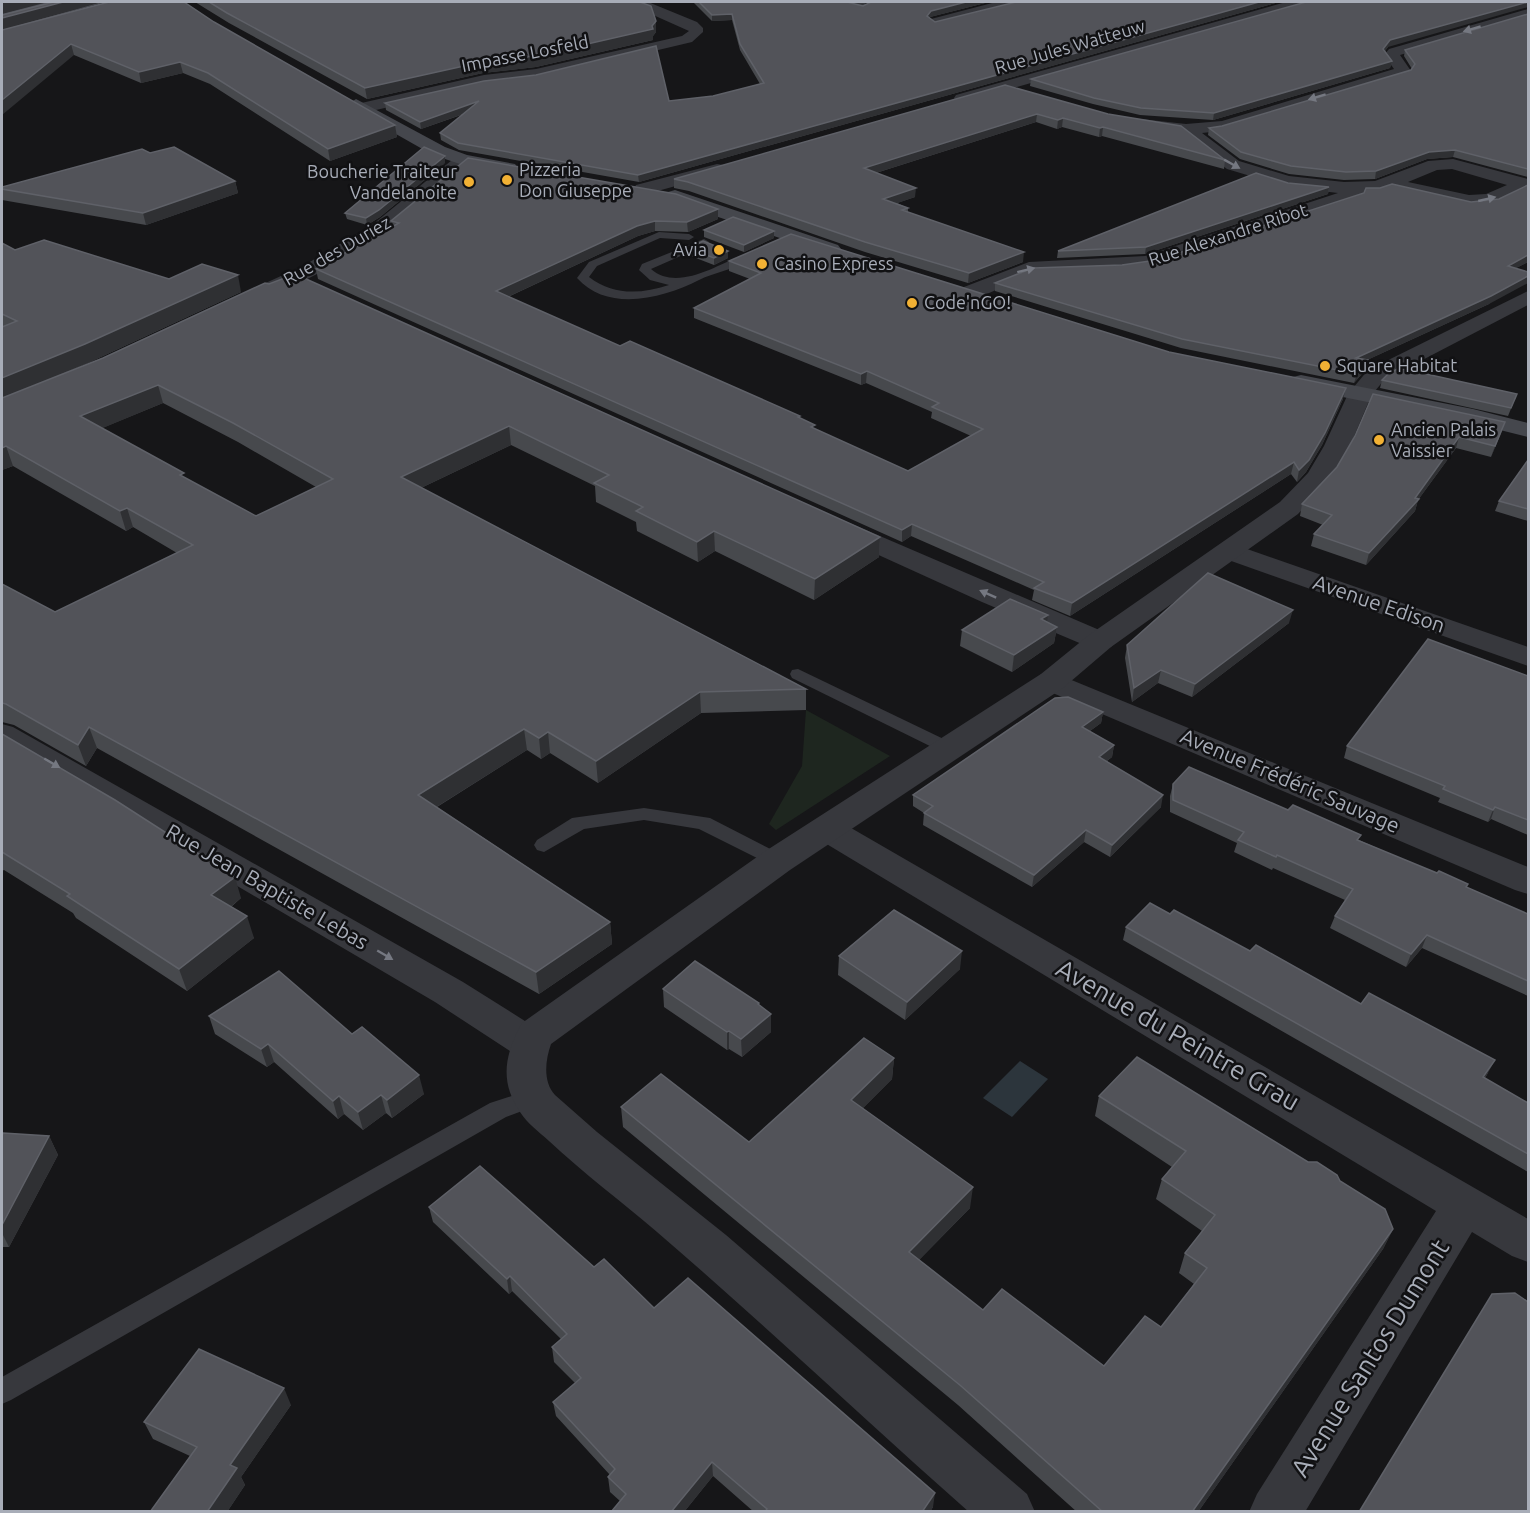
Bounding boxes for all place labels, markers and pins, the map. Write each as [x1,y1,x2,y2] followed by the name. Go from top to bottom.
[519,159,632,200] place label: Pizzeria Don Giuseppe
[307,161,457,202] place label: Boucherie Traiteur Vandelanoite
[500,173,514,187] marker: Pizzeria Don Giuseppe
[462,175,476,189] marker: Boucherie Traiteur Vandelanoite
[673,239,707,259] place label: Avia
[712,243,726,257] marker: Avia
[774,253,894,273] place label: Casino Express
[755,257,769,271] marker: Casino Express
[924,292,1011,312] place label: Code'nGO!
[905,296,919,310] marker: Code'nGO!
[1337,355,1457,375] place label: Square Habitat
[1318,359,1332,373] marker: Square Habitat
[1391,419,1496,460] place label: Ancien Palais Vaissier
[1372,433,1386,447] marker: Ancien Palais Vaissier

